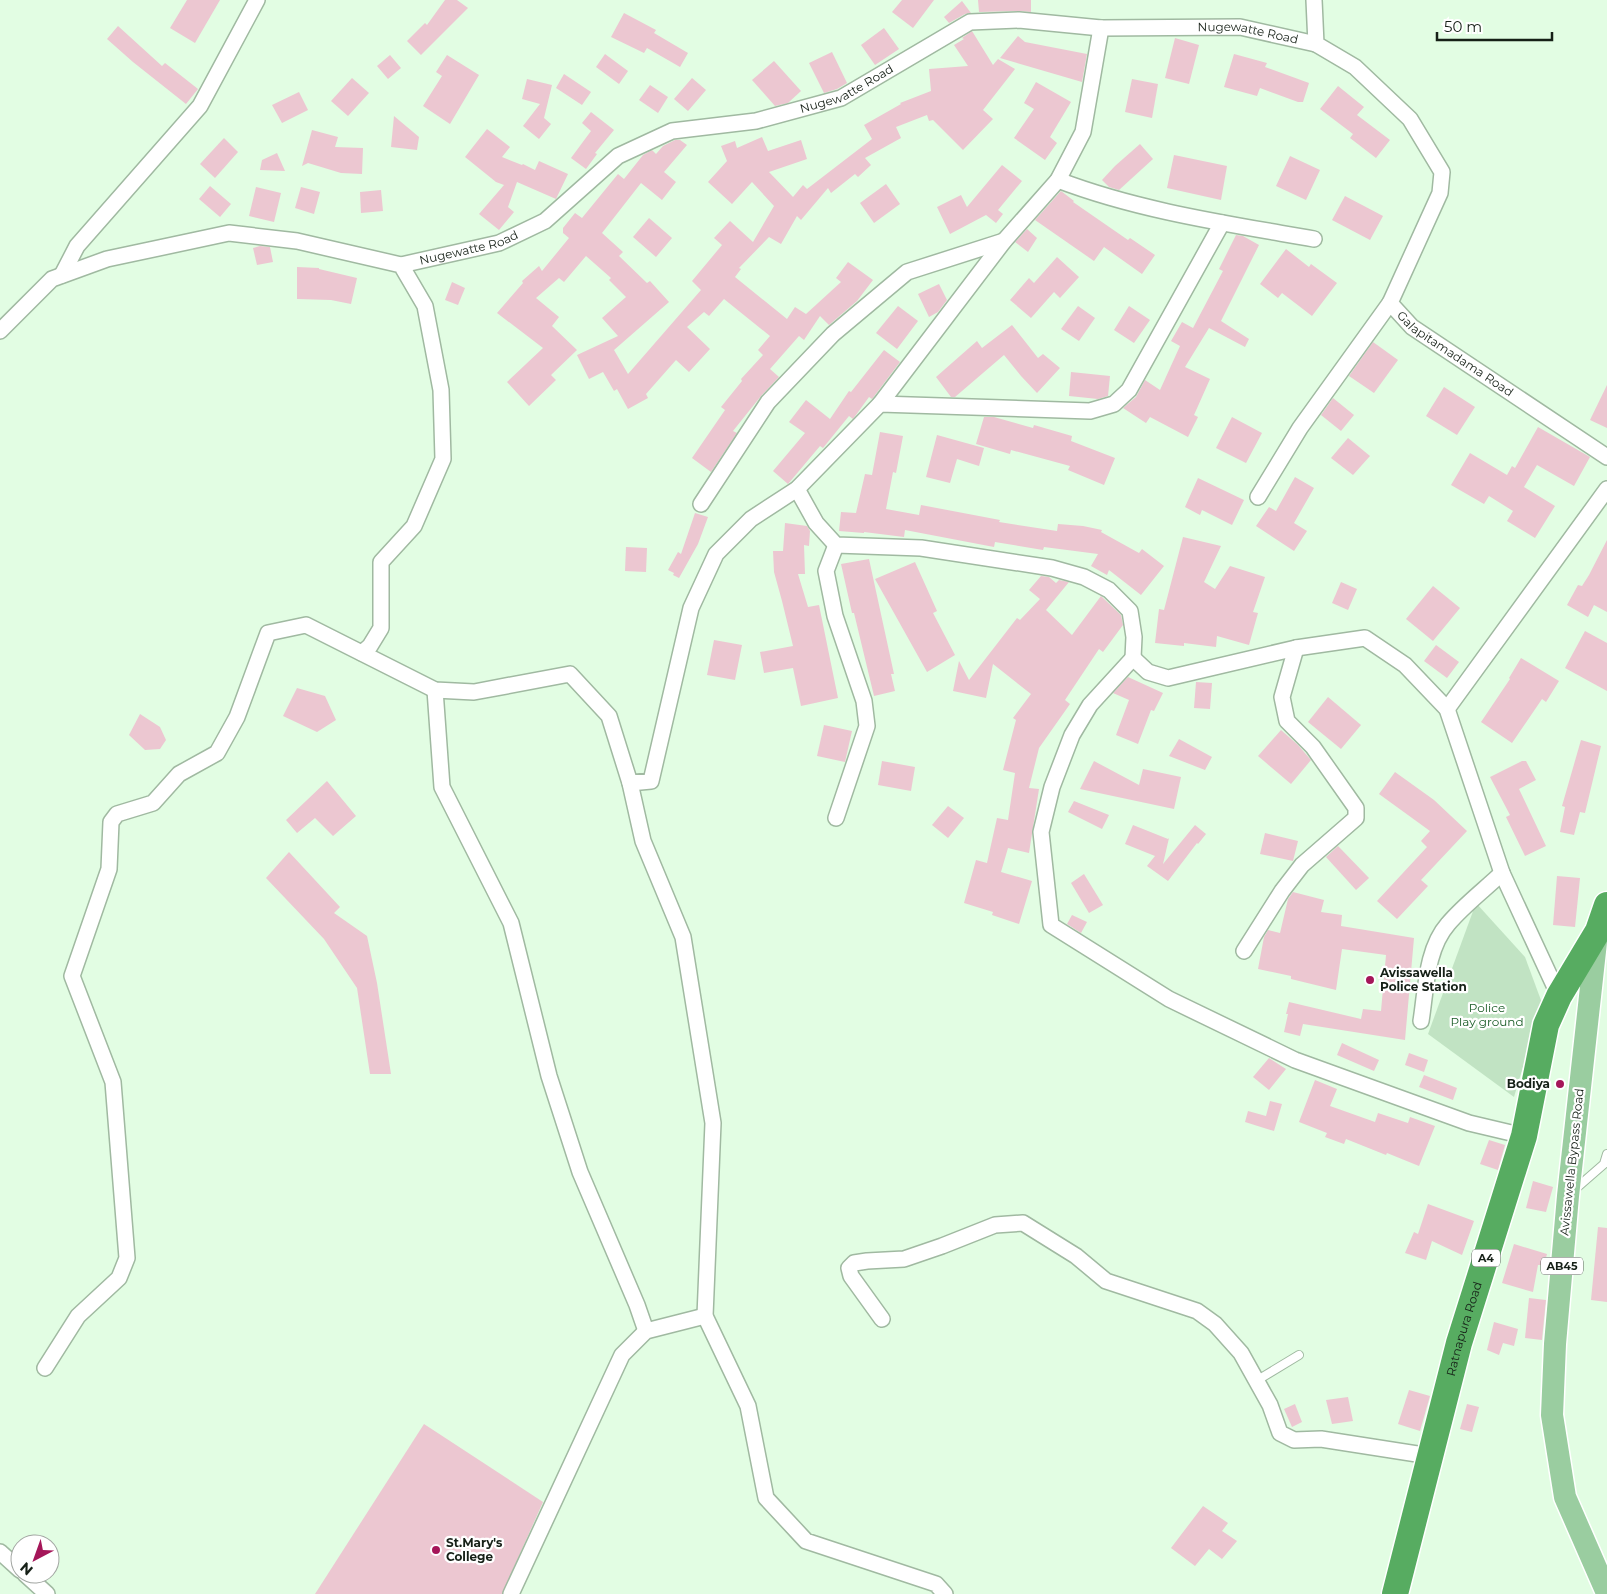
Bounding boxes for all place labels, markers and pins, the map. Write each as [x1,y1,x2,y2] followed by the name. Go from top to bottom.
[1379,965,1467,994] place label: Avissawella Police Station
[1364,974,1376,986] marker: Avissawella Police Station
[1507,1076,1550,1091] place label: Bodiya
[1554,1078,1566,1090] marker: Bodiya
[446,1535,503,1564] place label: St.Mary's College
[430,1544,442,1556] marker: St.Mary's College

